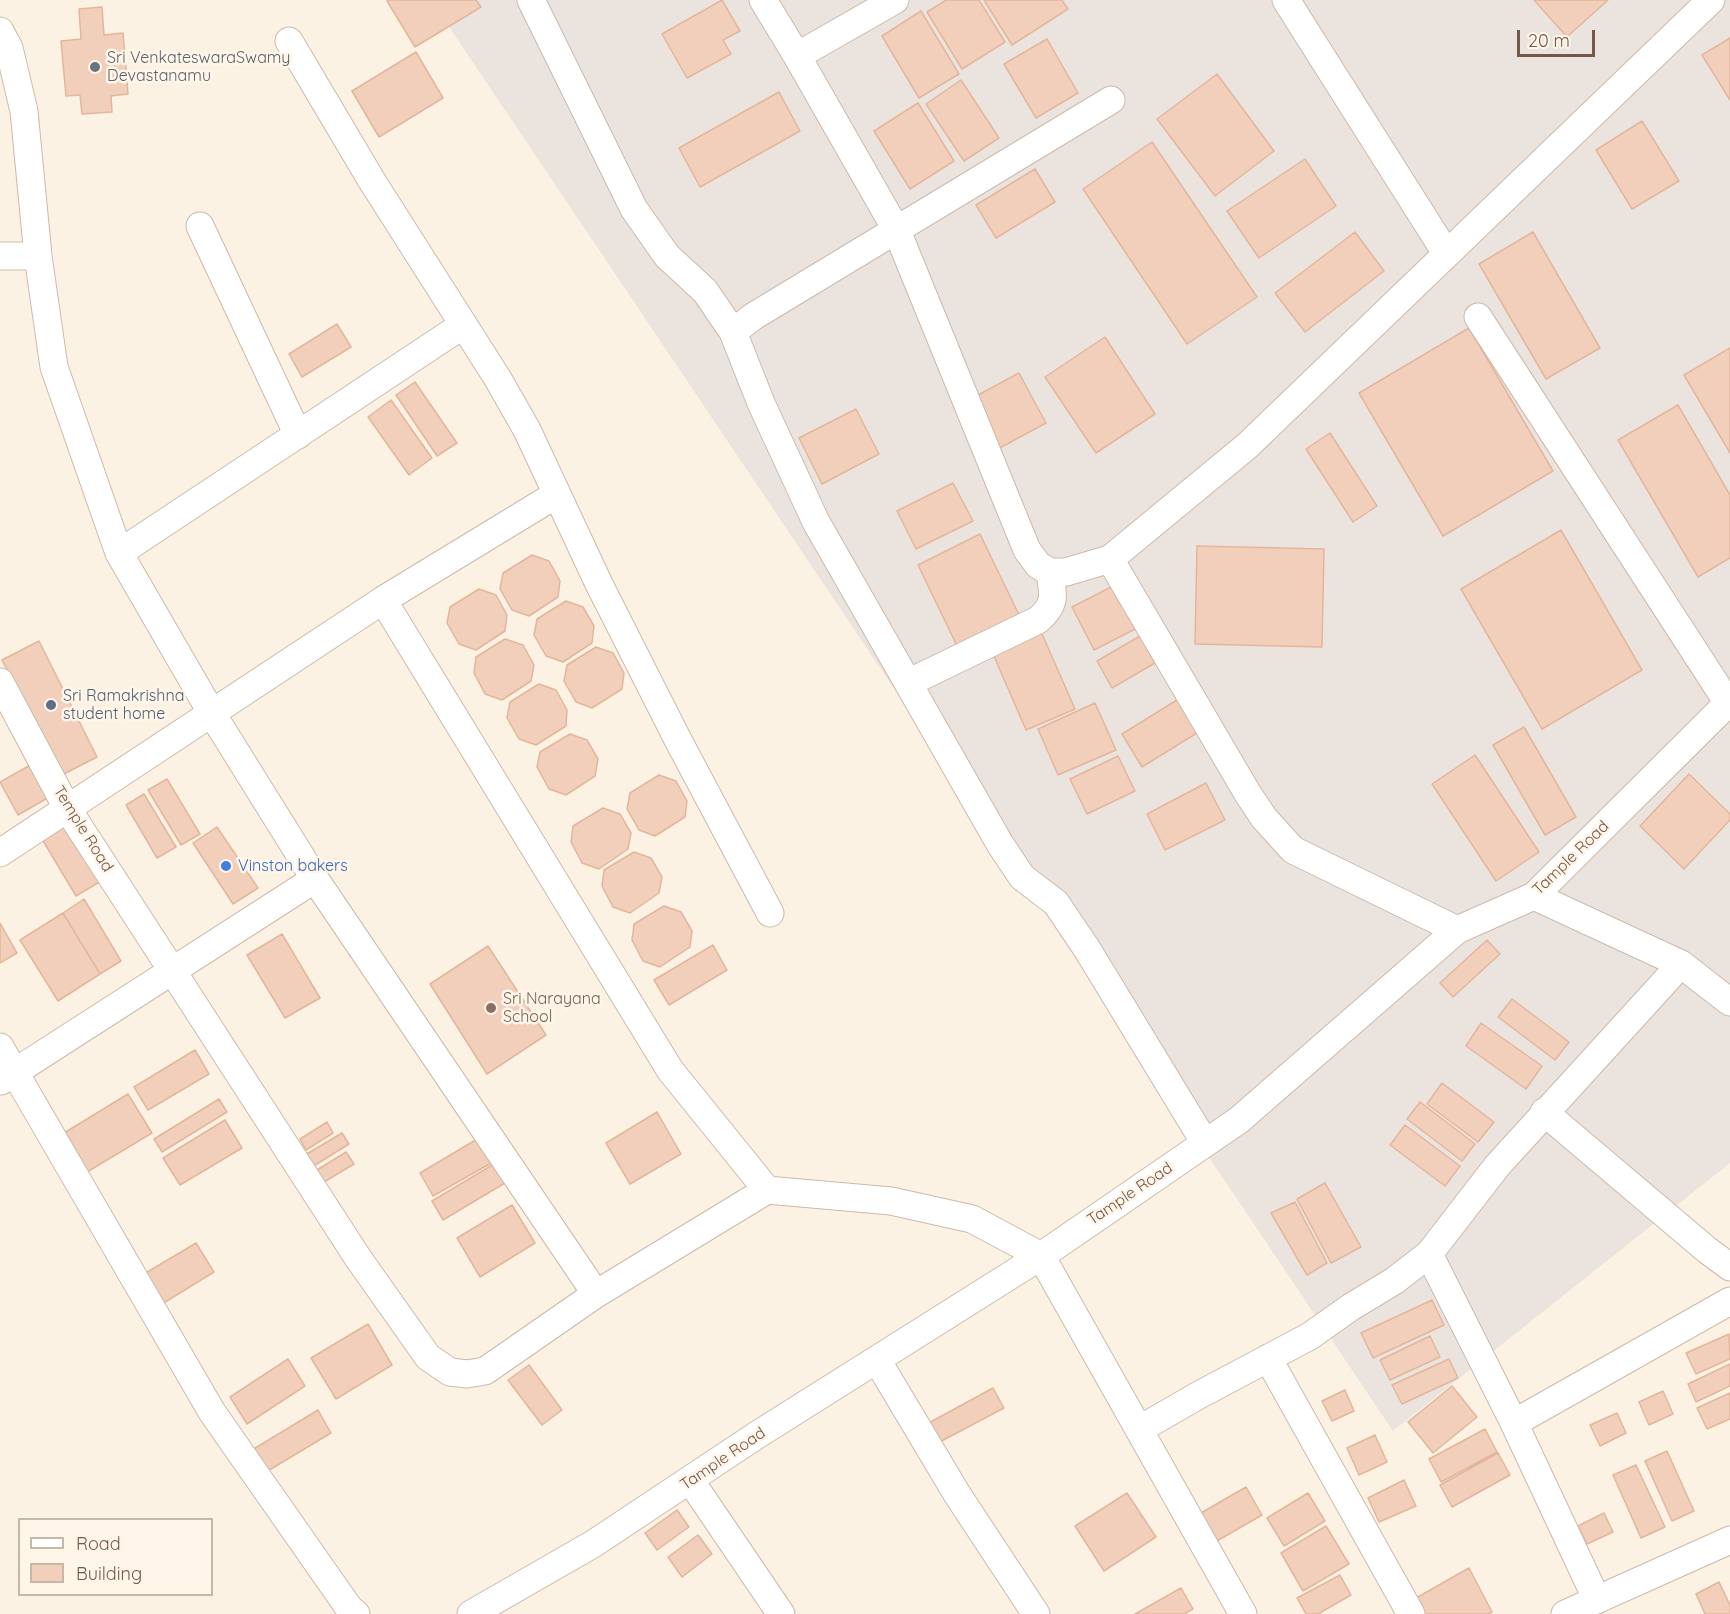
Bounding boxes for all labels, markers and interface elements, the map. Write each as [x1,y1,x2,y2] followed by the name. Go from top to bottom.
[1520,18,1598,56] scale bar
[1528,29,1570,52] text: 20 m
[107,48,290,86] place label: Sri VenkateswaraSwamy Devastanamu
[88,60,102,74] marker: Sri VenkateswaraSwamy Devastanamu
[63,686,184,724] place label: Sri Ramakrishna student home
[44,698,58,712] marker: Sri Ramakrishna student home
[49,782,117,876] street label: Temple Road
[1529,817,1613,899] street label: Tample Road
[238,856,348,876] place label: Vinston bakers
[219,859,233,873] marker: Vinston bakers
[503,989,601,1027] place label: Sri Narayana School
[484,1001,498,1015] marker: Sri Narayana School
[1084,1158,1176,1230] street label: Tample Road
[677,1423,769,1495] street label: Tample Road
[18,1518,213,1596] legend
[76,1532,121,1555] text: Road
[76,1562,142,1585] text: Building

